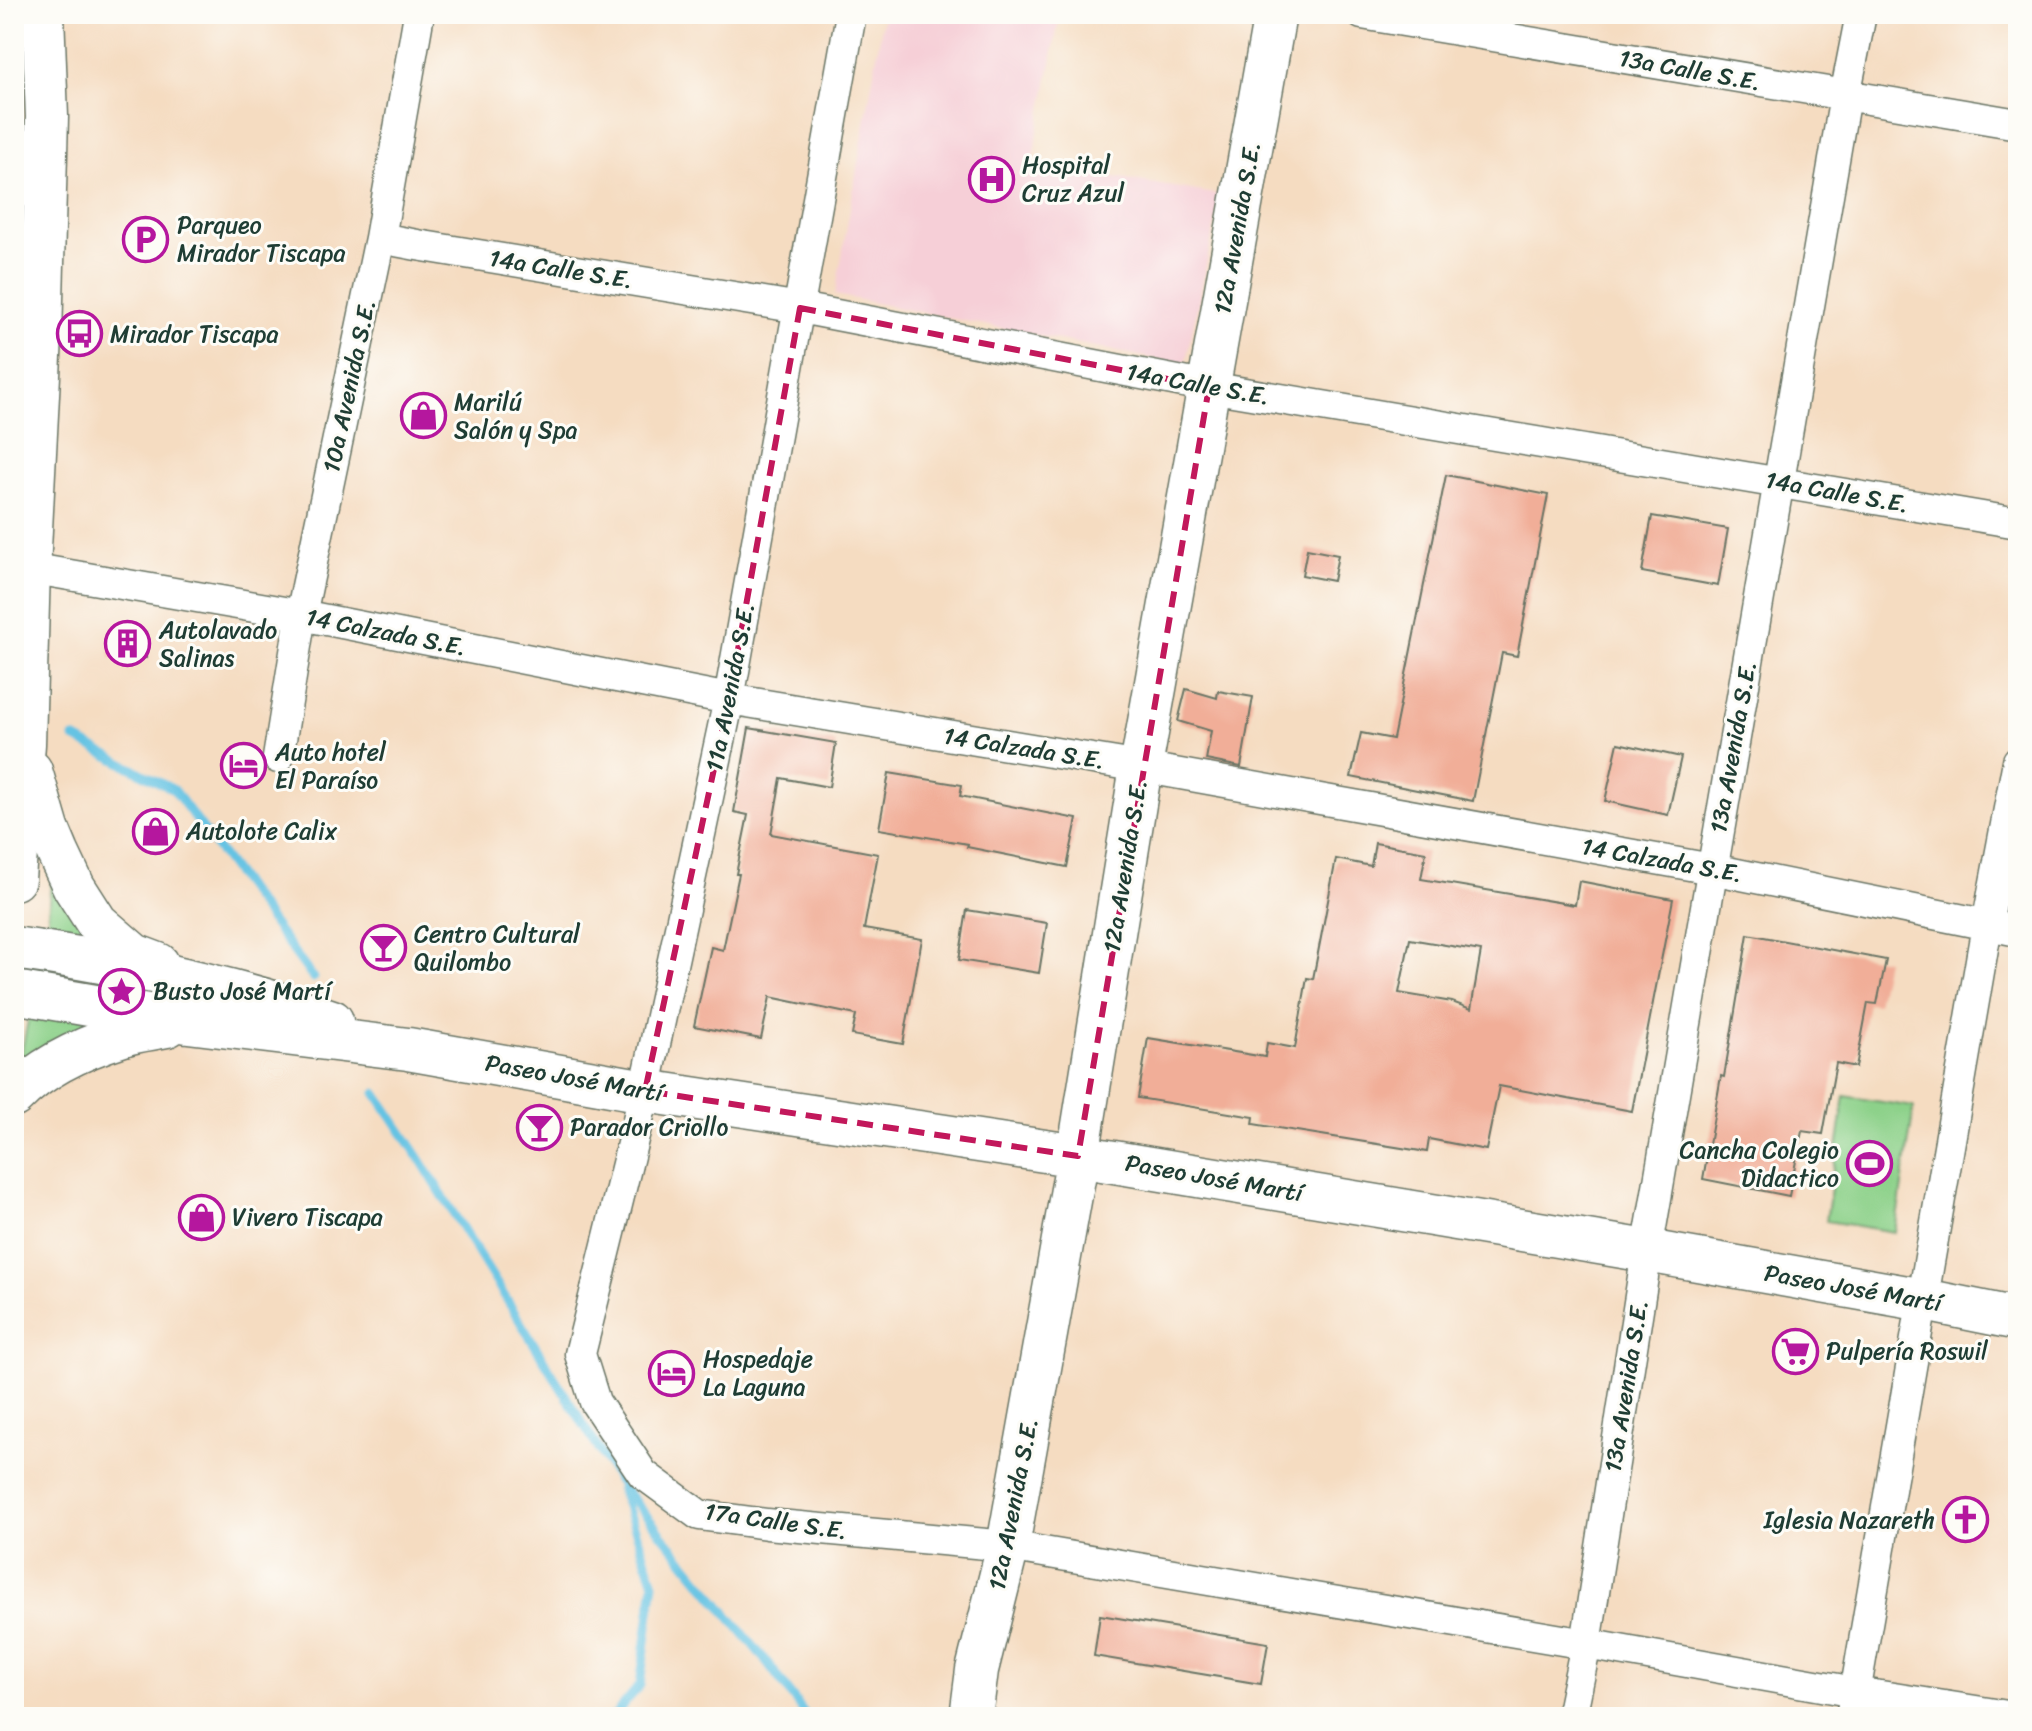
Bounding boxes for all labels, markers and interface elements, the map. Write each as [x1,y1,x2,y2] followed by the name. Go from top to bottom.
[1616,37,1764,103] street label: 13a Calle S.E.
[1201,138,1273,318] street label: 12a Avenida S.E.
[1022,144,1125,214] place label: Hospital Cruz Azul
[967,155,1015,203] hospital icon: Hospital Cruz Azul
[177,204,345,274] place label: Parqueo Mirador Tiscapa
[122,215,170,263] parking icon: Parqueo Mirador Tiscapa
[486,237,636,301] street label: 14a Calle S.E.
[310,295,388,477] street label: 10a Avenida S.E.
[55,310,103,358] bus stop icon: Mirador Tiscapa
[110,313,278,355] place label: Mirador Tiscapa
[1123,351,1273,417] street label: 14a Calle S.E.
[454,381,578,451] place label: Marilú Salón y Spa
[399,392,447,440] shop icon: Marilú Salón y Spa
[1762,459,1912,525] street label: 14a Calle S.E.
[302,596,470,668] street label: 14 Calzada S.E.
[693,599,767,775] street label: 11a Avenida S.E.
[158,609,277,679] place label: Autolavado Salinas
[104,620,152,668] building icon: Autolavado Salinas
[1697,657,1769,837] street label: 13a Avenida S.E.
[940,715,1108,781] street label: 14 Calzada S.E.
[274,731,387,801] place label: Auto hotel El Paraíso
[220,742,268,790] hotel icon: Auto hotel El Paraíso
[1091,776,1159,956] street label: 12a Avenida S.E.
[131,807,179,855] shop icon: Autolote Calix
[185,810,338,852] place label: Autolote Calix
[1578,825,1746,895] street label: 14 Calzada S.E.
[414,913,581,983] place label: Centro Cultural Quilombo
[359,924,407,972] bar icon: Centro Cultural Quilombo
[98,967,146,1015] place icon: Busto José Martí
[153,970,334,1012] place label: Busto José Martí
[482,1042,669,1115] street label: Paseo José Martí
[515,1103,563,1151] bar icon: Parador Criollo
[570,1106,728,1148] place label: Parador Criollo
[1680,1129,1839,1199] place label: Cancha Colegio Didactico
[1846,1140,1894,1188] sports icon: Cancha Colegio Didactico
[1122,1142,1309,1215] street label: Paseo José Martí
[177,1193,225,1241] shop icon: Vivero Tiscapa
[232,1196,383,1238] place label: Vivero Tiscapa
[1761,1252,1948,1325] street label: Paseo José Martí
[1592,1297,1660,1475] street label: 13a Avenida S.E.
[1771,1327,1819,1375] supermarket icon: Pulpería Roswil
[1826,1330,1989,1372] place label: Pulpería Roswil
[703,1338,813,1408] place label: Hospedaje La Laguna
[648,1349,696,1397] hotel icon: Hospedaje La Laguna
[976,1414,1050,1594] street label: 12a Avenida S.E.
[702,1490,850,1552] street label: 17a Calle S.E.
[1942,1496,1990,1544] church icon: Iglesia Nazareth
[1763,1499,1935,1541] place label: Iglesia Nazareth

